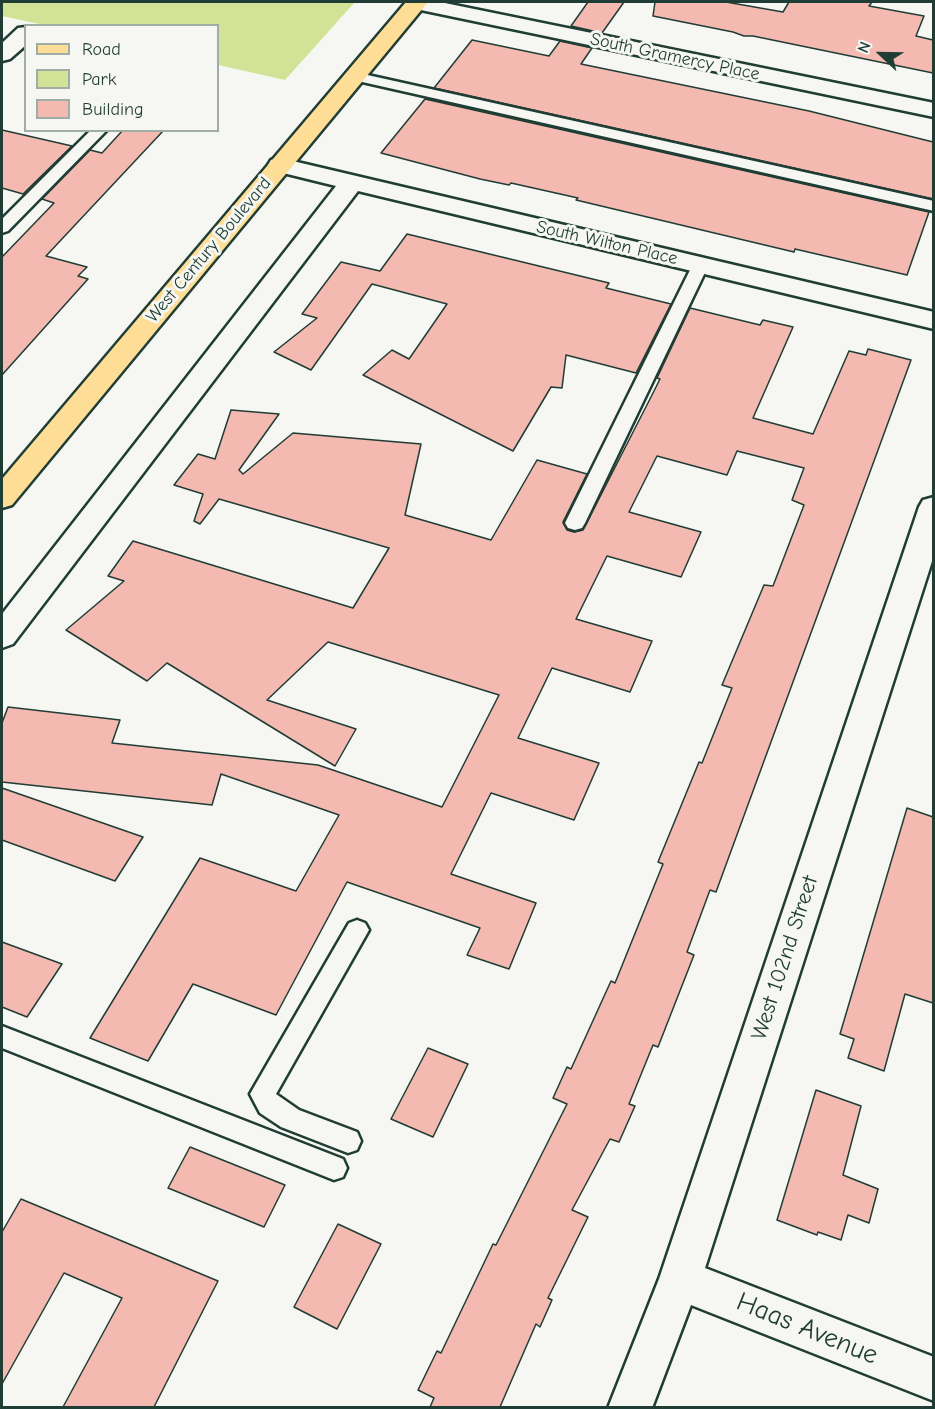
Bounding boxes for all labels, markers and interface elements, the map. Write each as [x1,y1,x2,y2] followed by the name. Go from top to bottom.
[24,24,219,132] legend
[851,24,911,84] north arrow
[588,28,762,86] street label: South Gramercy Place
[82,39,121,60] text: Road
[854,39,875,55] text: N
[82,69,116,90] text: Park
[82,99,144,120] text: Building
[142,173,276,327] street label: West Century Boulevard
[534,216,680,270] street label: South Wilton Place
[746,872,824,1044] street label: West 102nd Street
[731,1286,883,1372] street label: Haas Avenue

